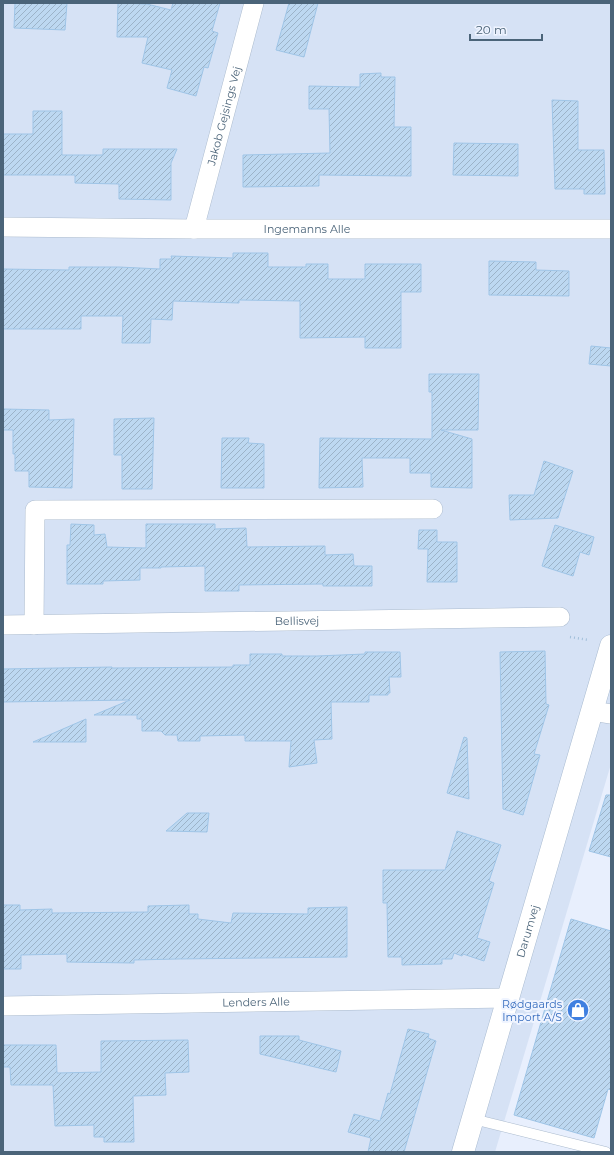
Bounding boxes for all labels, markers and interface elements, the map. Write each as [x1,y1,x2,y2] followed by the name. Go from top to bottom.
[470,16,542,42] scale bar
[476,22,507,37] text: 20 m
[204,65,244,168] street label: Jakob Gejsings Vej
[264,222,351,236] street label: Ingemanns Alle
[275,613,319,628] street label: Bellisvej
[513,903,542,959] street label: Darumvej
[222,994,290,1010] street label: Lenders Alle
[502,997,563,1024] place label: Rødgaards Import A/S
[565,997,591,1023] shop icon: Rødgaards Import A/S

